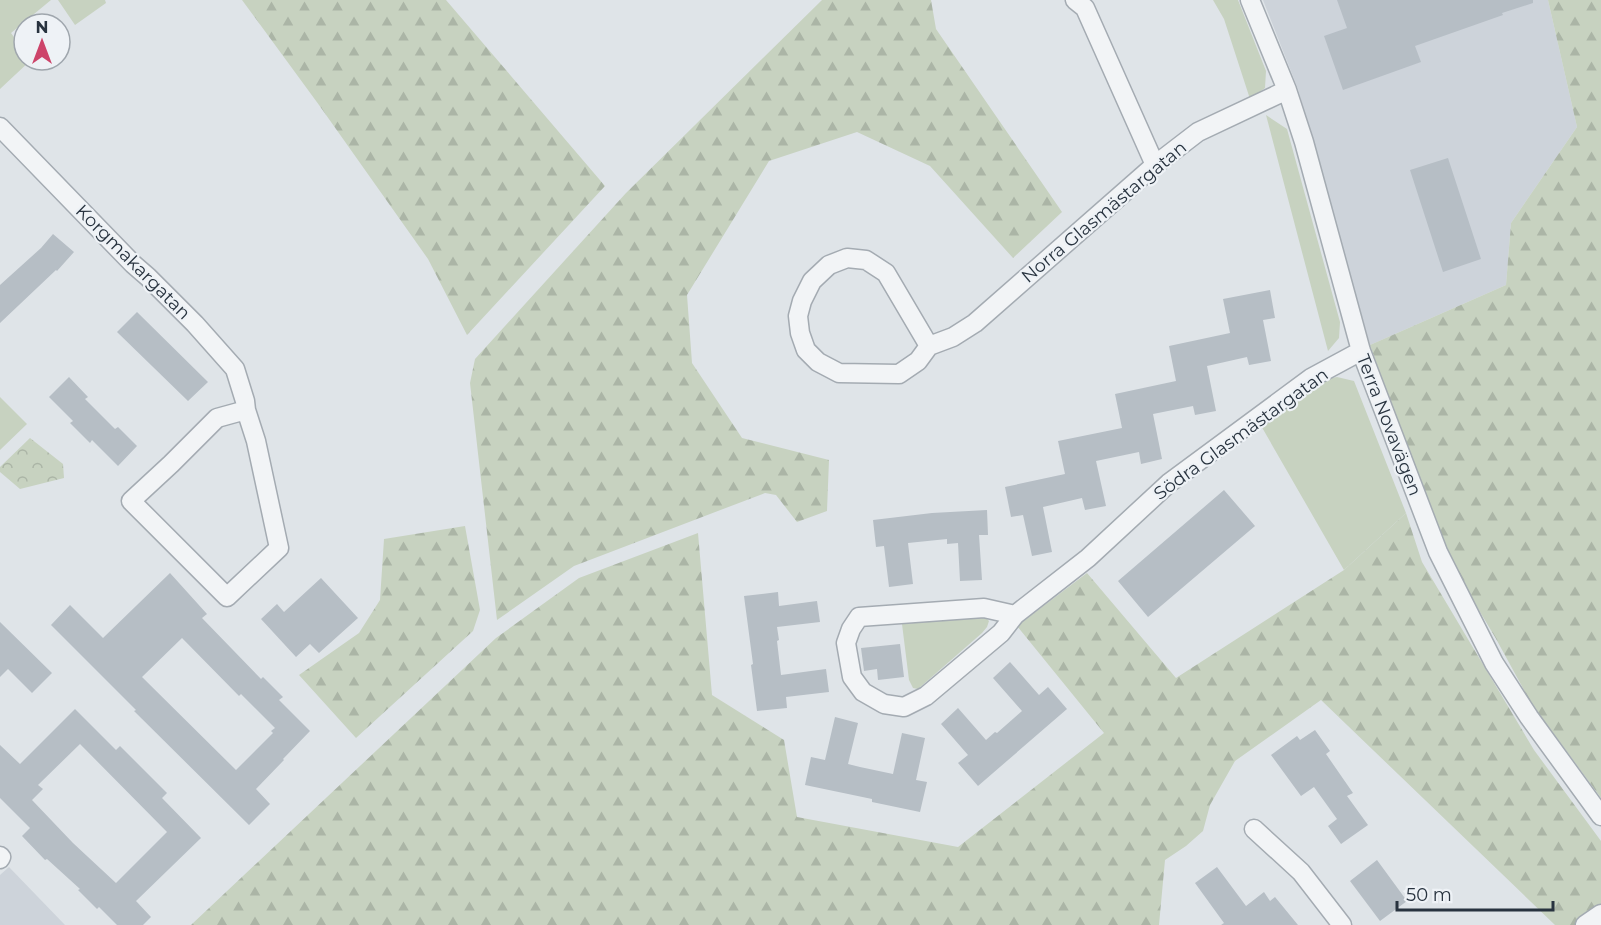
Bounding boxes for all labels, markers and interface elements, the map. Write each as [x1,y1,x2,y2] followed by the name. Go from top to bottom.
[12,12,72,72] north arrow
[36,18,48,37] text: N
[1017,136,1191,288] street label: Norra Glasmästargatan
[71,200,195,324] street label: Korgmakargatan
[1352,351,1426,499] street label: Terra Novavägen
[1149,363,1333,505] street label: Södra Glasmästargatan
[1397,874,1553,912] scale bar
[1406,884,1452,906] text: 50 m

